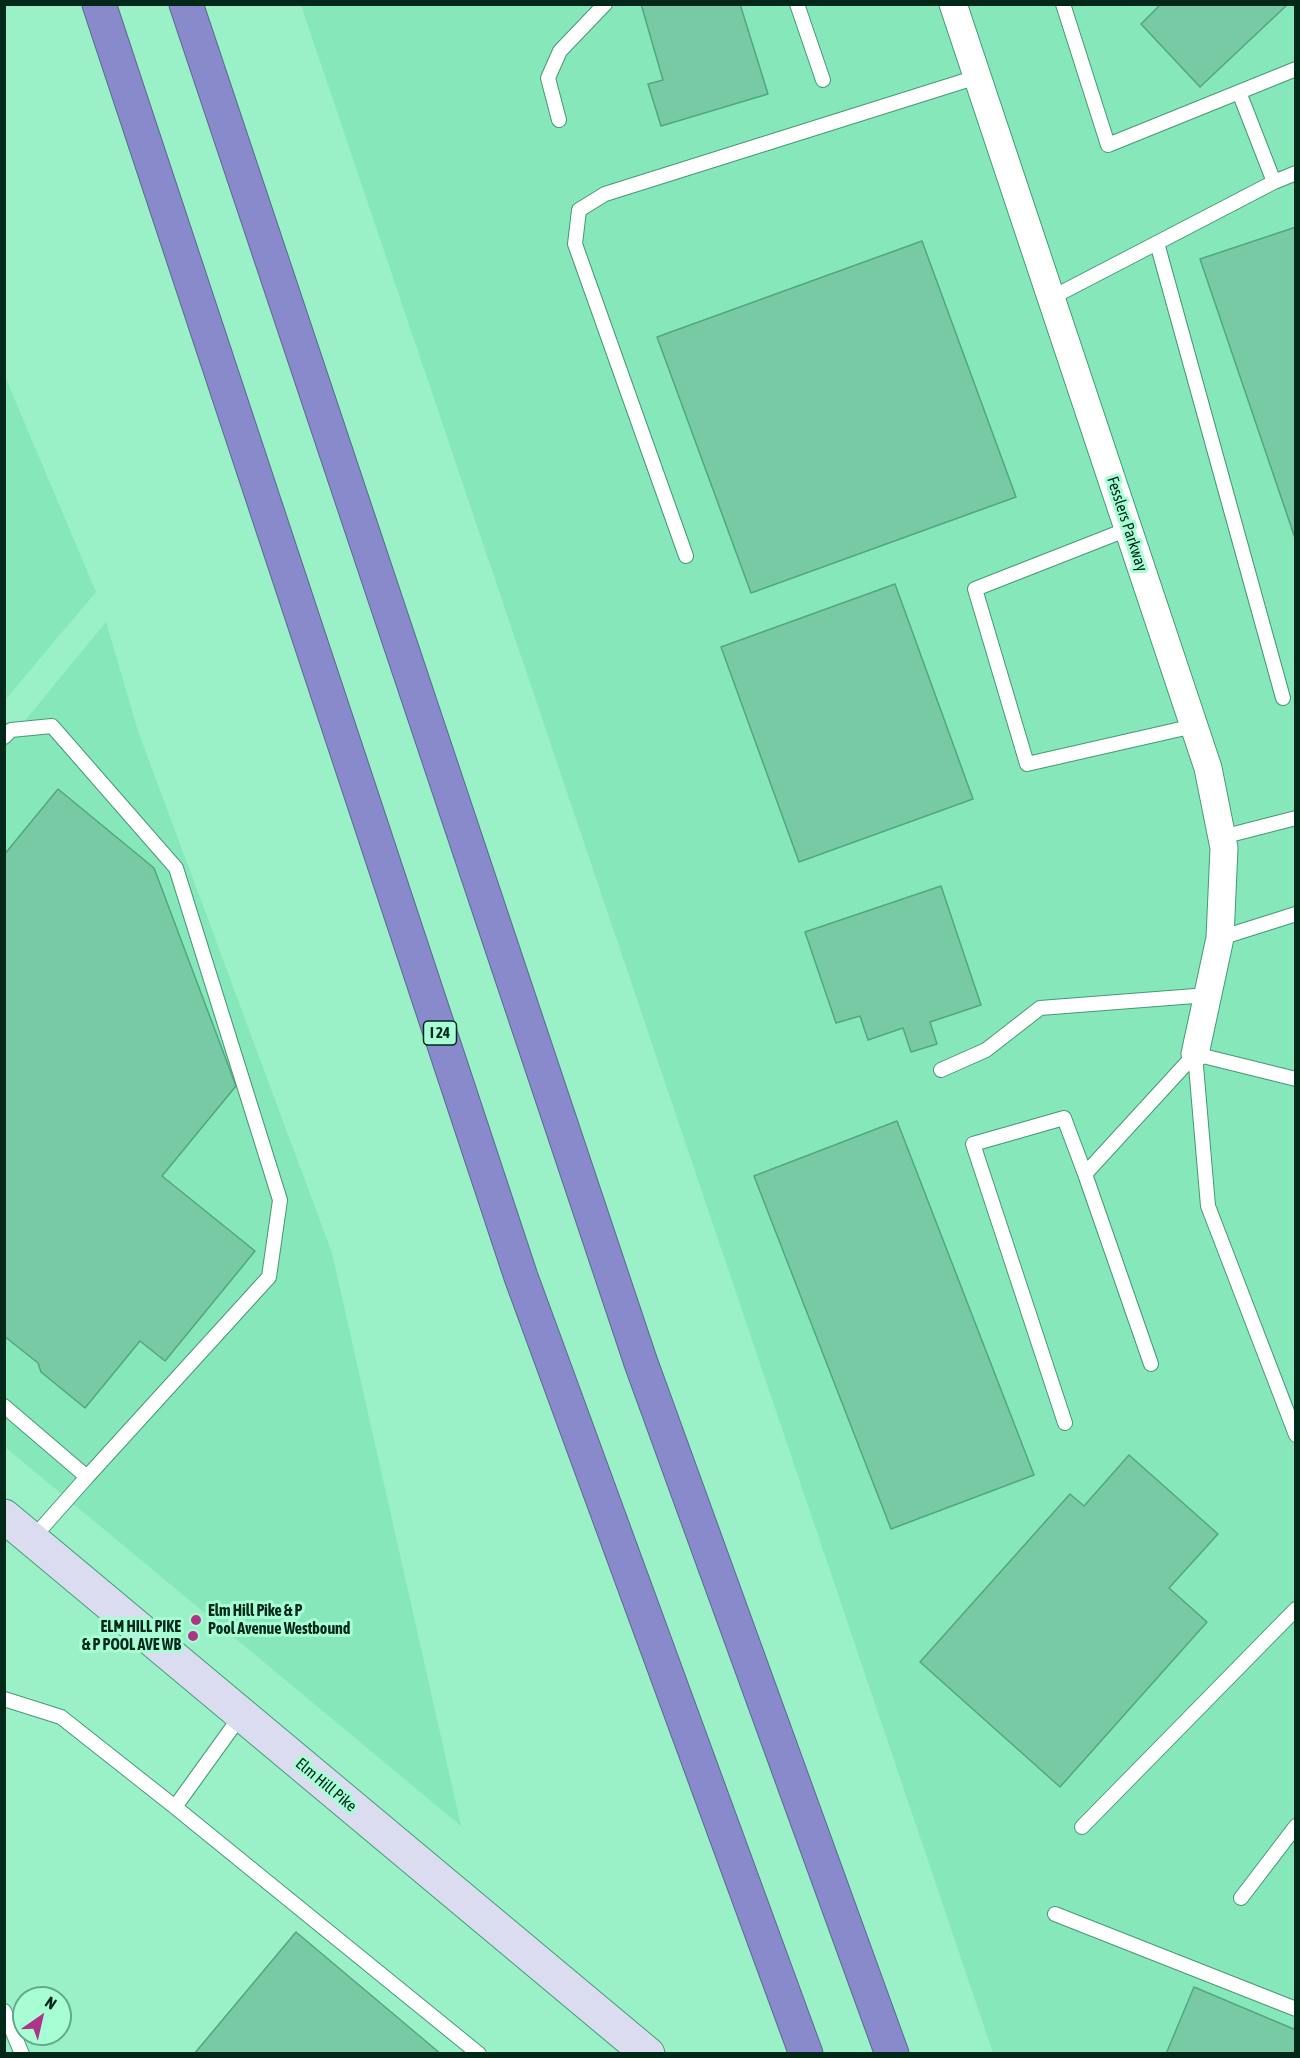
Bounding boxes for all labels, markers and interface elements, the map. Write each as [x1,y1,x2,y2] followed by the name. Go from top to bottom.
[1103,474,1151,574] street label: Fesslers Parkway
[424,1021,456,1045] road number: I 24
[208,1601,350,1639] place label: Elm Hill Pike & P Pool Avenue Westbound
[189,1613,203,1627] marker: Elm Hill Pike & P Pool Avenue Westbound
[82,1617,181,1655] place label: ELM HILL PIKE & P POOL AVE WB
[186,1629,200,1643] marker: ELM HILL PIKE & P POOL AVE WB
[292,1754,360,1816] street label: Elm Hill Pike
[12,1986,72,2046] north arrow
[42,1993,60,2013] text: N

